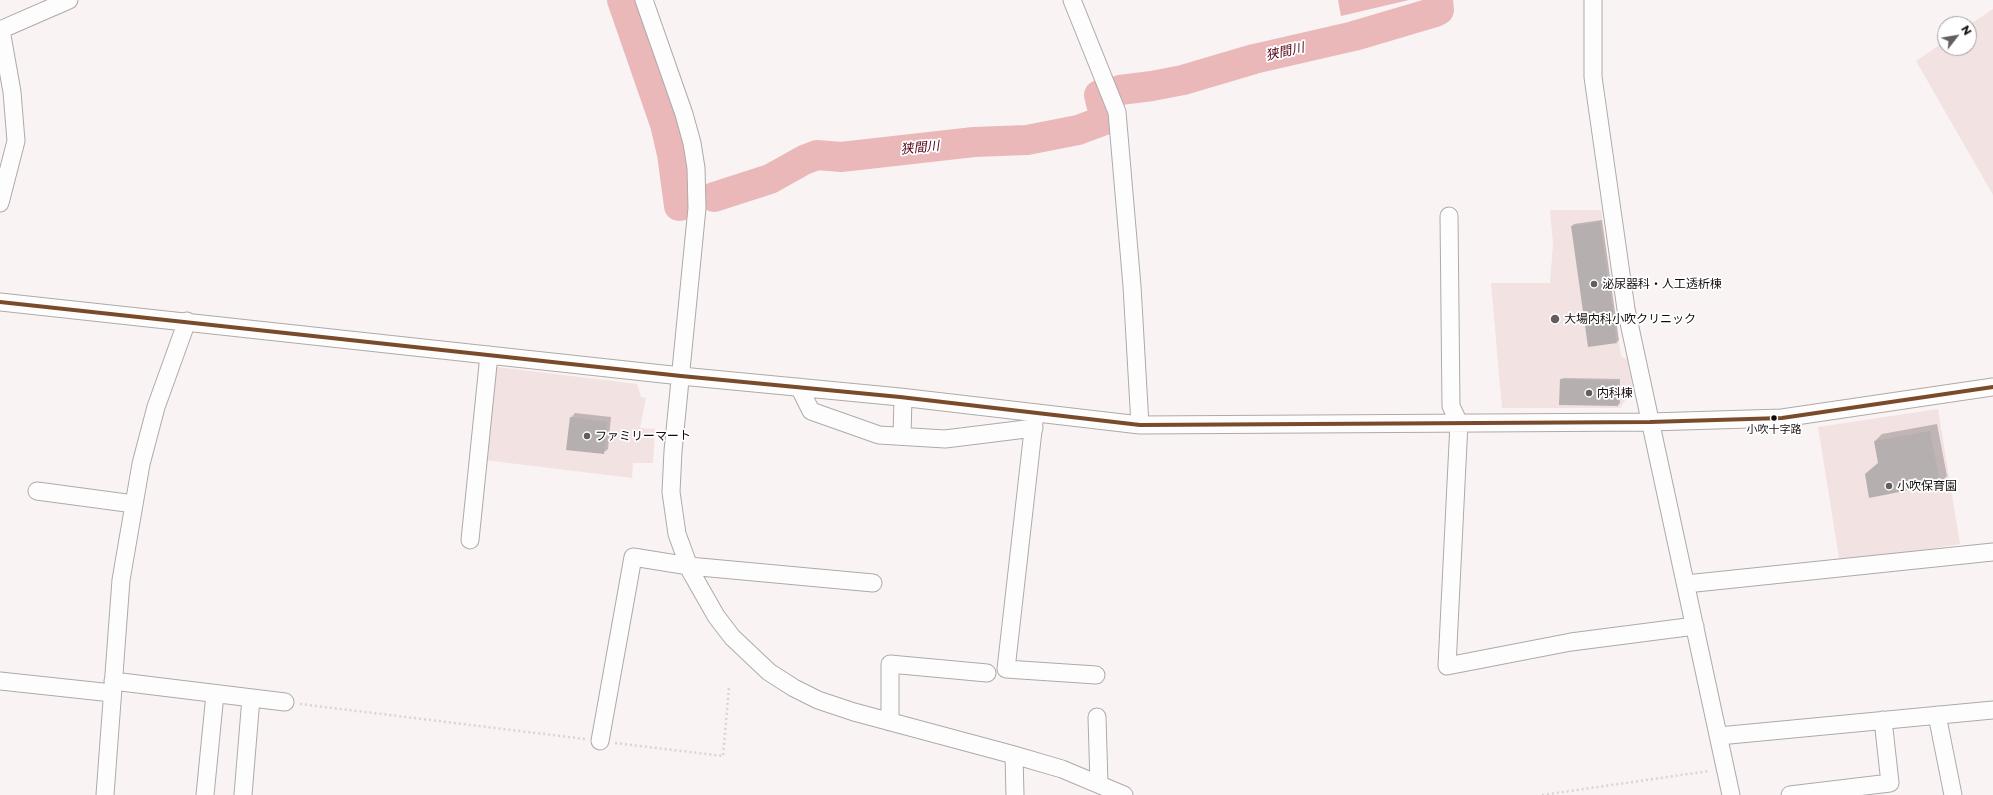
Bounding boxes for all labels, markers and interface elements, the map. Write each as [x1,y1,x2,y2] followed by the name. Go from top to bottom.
[1937,16,1977,56] north arrow
[1958,23,1975,38] text: N
[1264,40,1306,64] water label: 狭間川
[900,138,940,158] water label: 狭間川
[1602,277,1722,291] place label: 泌尿器科・人工透析棟
[1589,279,1599,289] marker: 泌尿器科・人工透析棟
[1564,312,1696,326] place label: 大場内科小吹クリニック
[1549,313,1561,325] marker: 大場内科小吹クリニック
[1597,386,1633,400] place label: 内科棟
[1584,388,1594,398] marker: 内科棟
[1769,413,1779,423] marker: 小吹十字路
[1747,423,1801,437] place label: 小吹十字路
[595,429,691,443] place label: ファミリーマート
[582,431,592,441] marker: ファミリーマート
[1897,479,1957,493] place label: 小吹保育園
[1884,481,1894,491] marker: 小吹保育園

